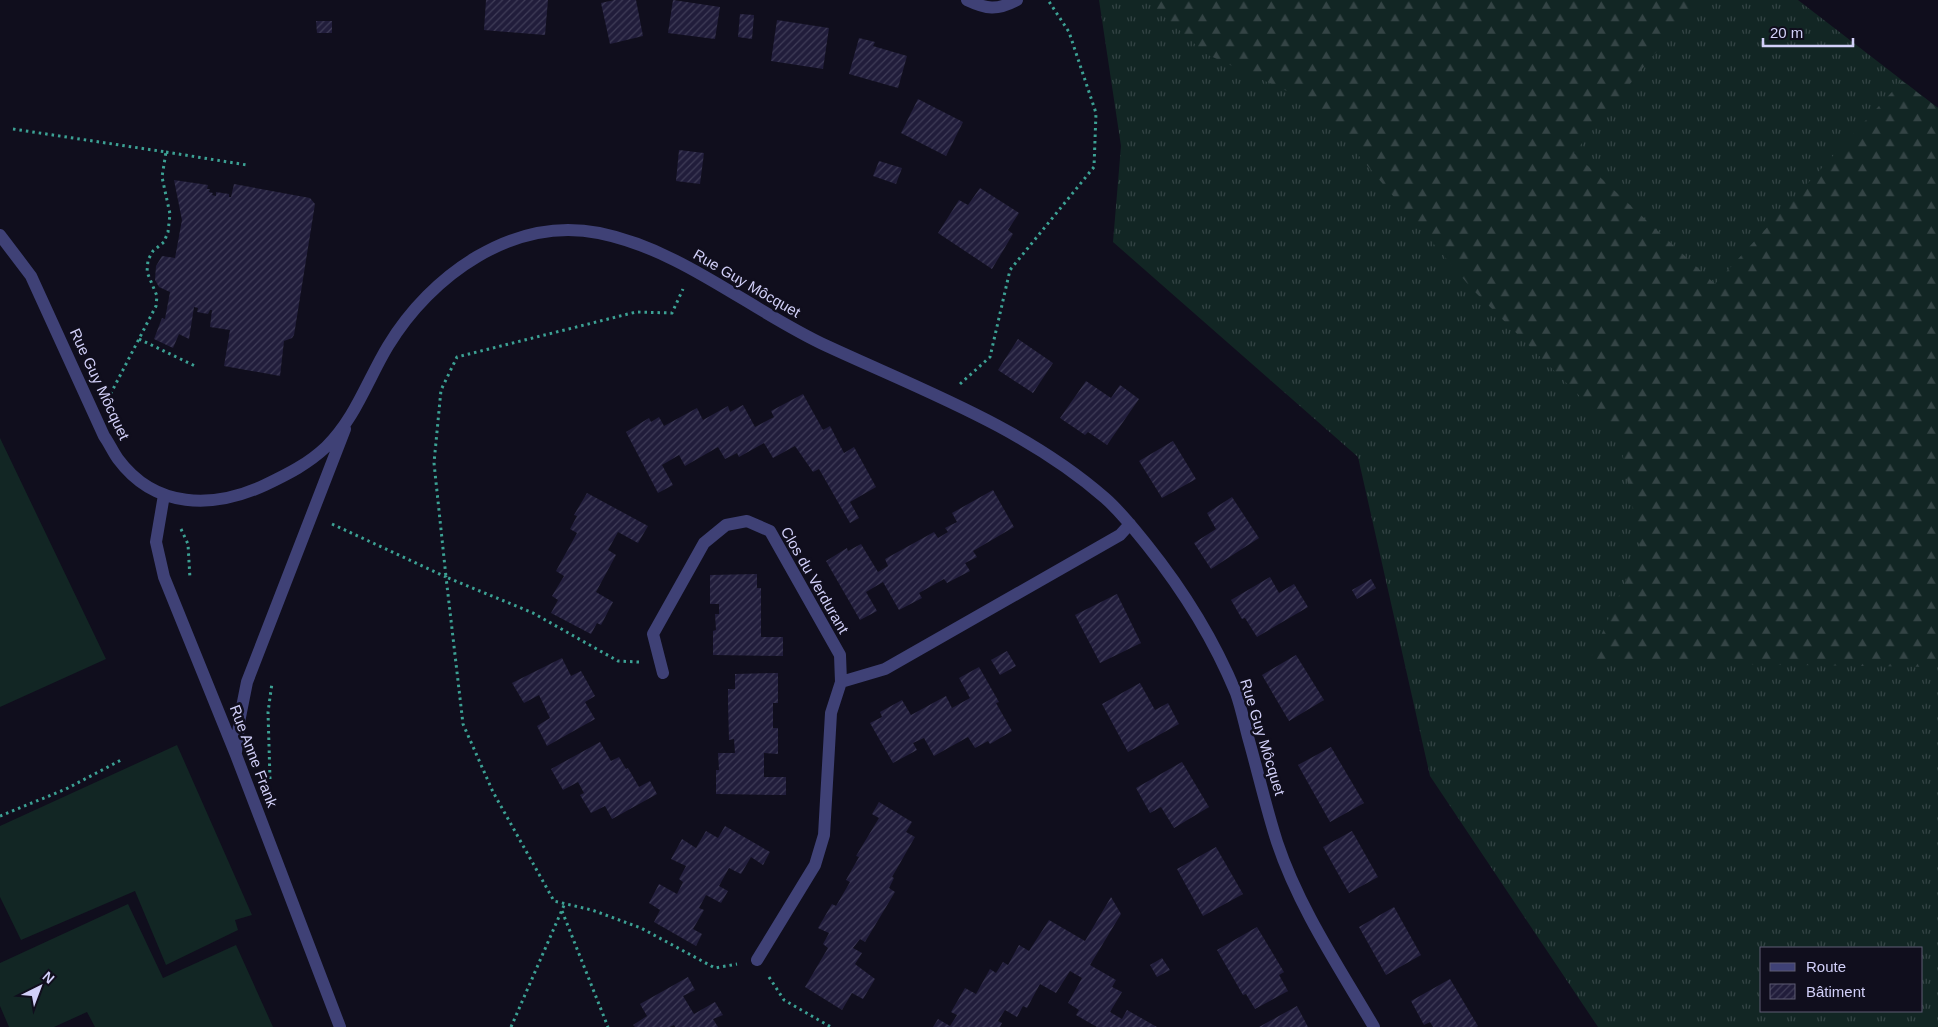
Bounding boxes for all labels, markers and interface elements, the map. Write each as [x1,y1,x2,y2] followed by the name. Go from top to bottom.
[1763,15,1853,47] scale bar
[1770,24,1803,41] text: 20 m
[690,245,804,321] street label: Rue Guy Môcquet
[67,326,134,443] street label: Rue Guy Môcquet
[778,524,853,637] street label: Clos du Verdurant
[1237,677,1289,798] street label: Rue Guy Môcquet
[227,702,282,810] street label: Rue Anne Frank
[1760,947,1923,1012] legend
[1806,958,1846,975] text: Route
[15,962,65,1012] north arrow
[40,968,58,987] text: N
[1806,983,1866,1000] text: Bâtiment

